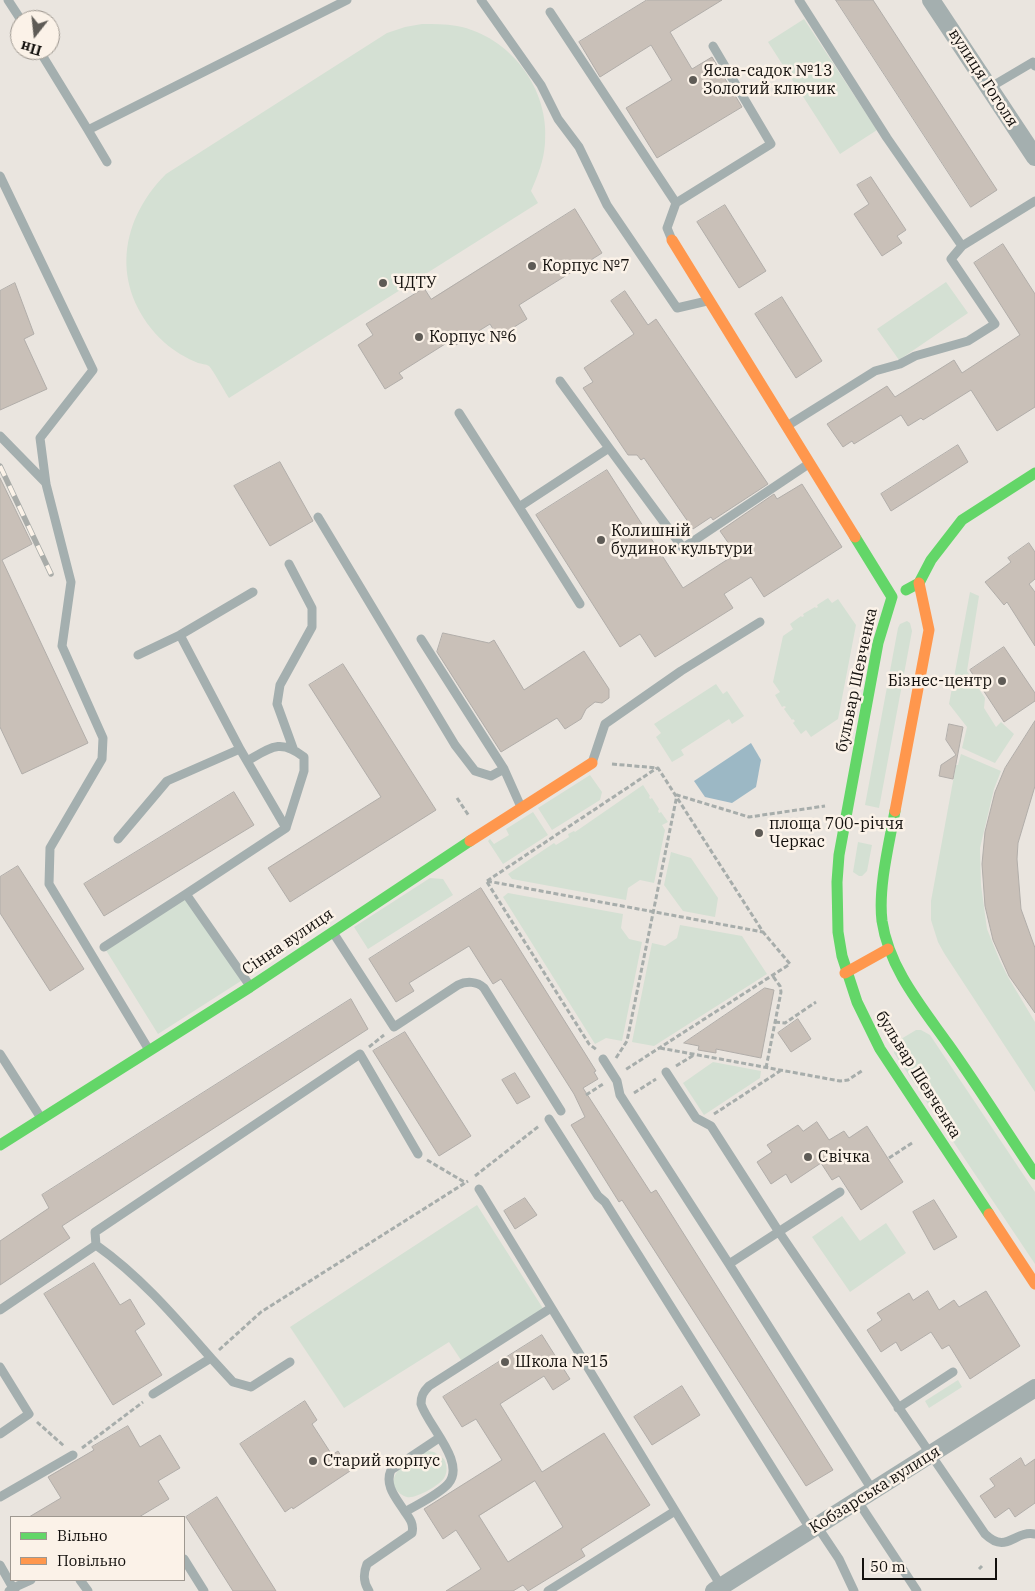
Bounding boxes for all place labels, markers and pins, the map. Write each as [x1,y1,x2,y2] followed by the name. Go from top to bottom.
[703,61,836,99] place label: Ясла-садок №13 Золотий ключик
[687,74,699,86] marker: Ясла-садок №13 Золотий ключик
[542,256,630,276] place label: Корпус №7
[526,260,538,272] marker: Корпус №7
[393,273,436,293] place label: ЧДТУ
[377,277,389,289] marker: ЧДТУ
[429,327,517,347] place label: Корпус №6
[413,331,425,343] marker: Корпус №6
[611,521,753,559] place label: Колишній будинок культури
[595,534,607,546] marker: Колишній будинок культури
[888,671,992,691] place label: Бізнес-центр
[996,675,1008,687] marker: Бізнес-центр
[769,814,904,852] place label: площа 700-річчя Черкас
[753,827,765,839] marker: площа 700-річчя Черкас
[818,1147,870,1167] place label: Свічка
[802,1151,814,1163] marker: Свічка
[515,1352,608,1372] place label: Школа №15
[499,1356,511,1368] marker: Школа №15
[323,1451,440,1471] place label: Старий корпус
[307,1455,319,1467] marker: Старий корпус

